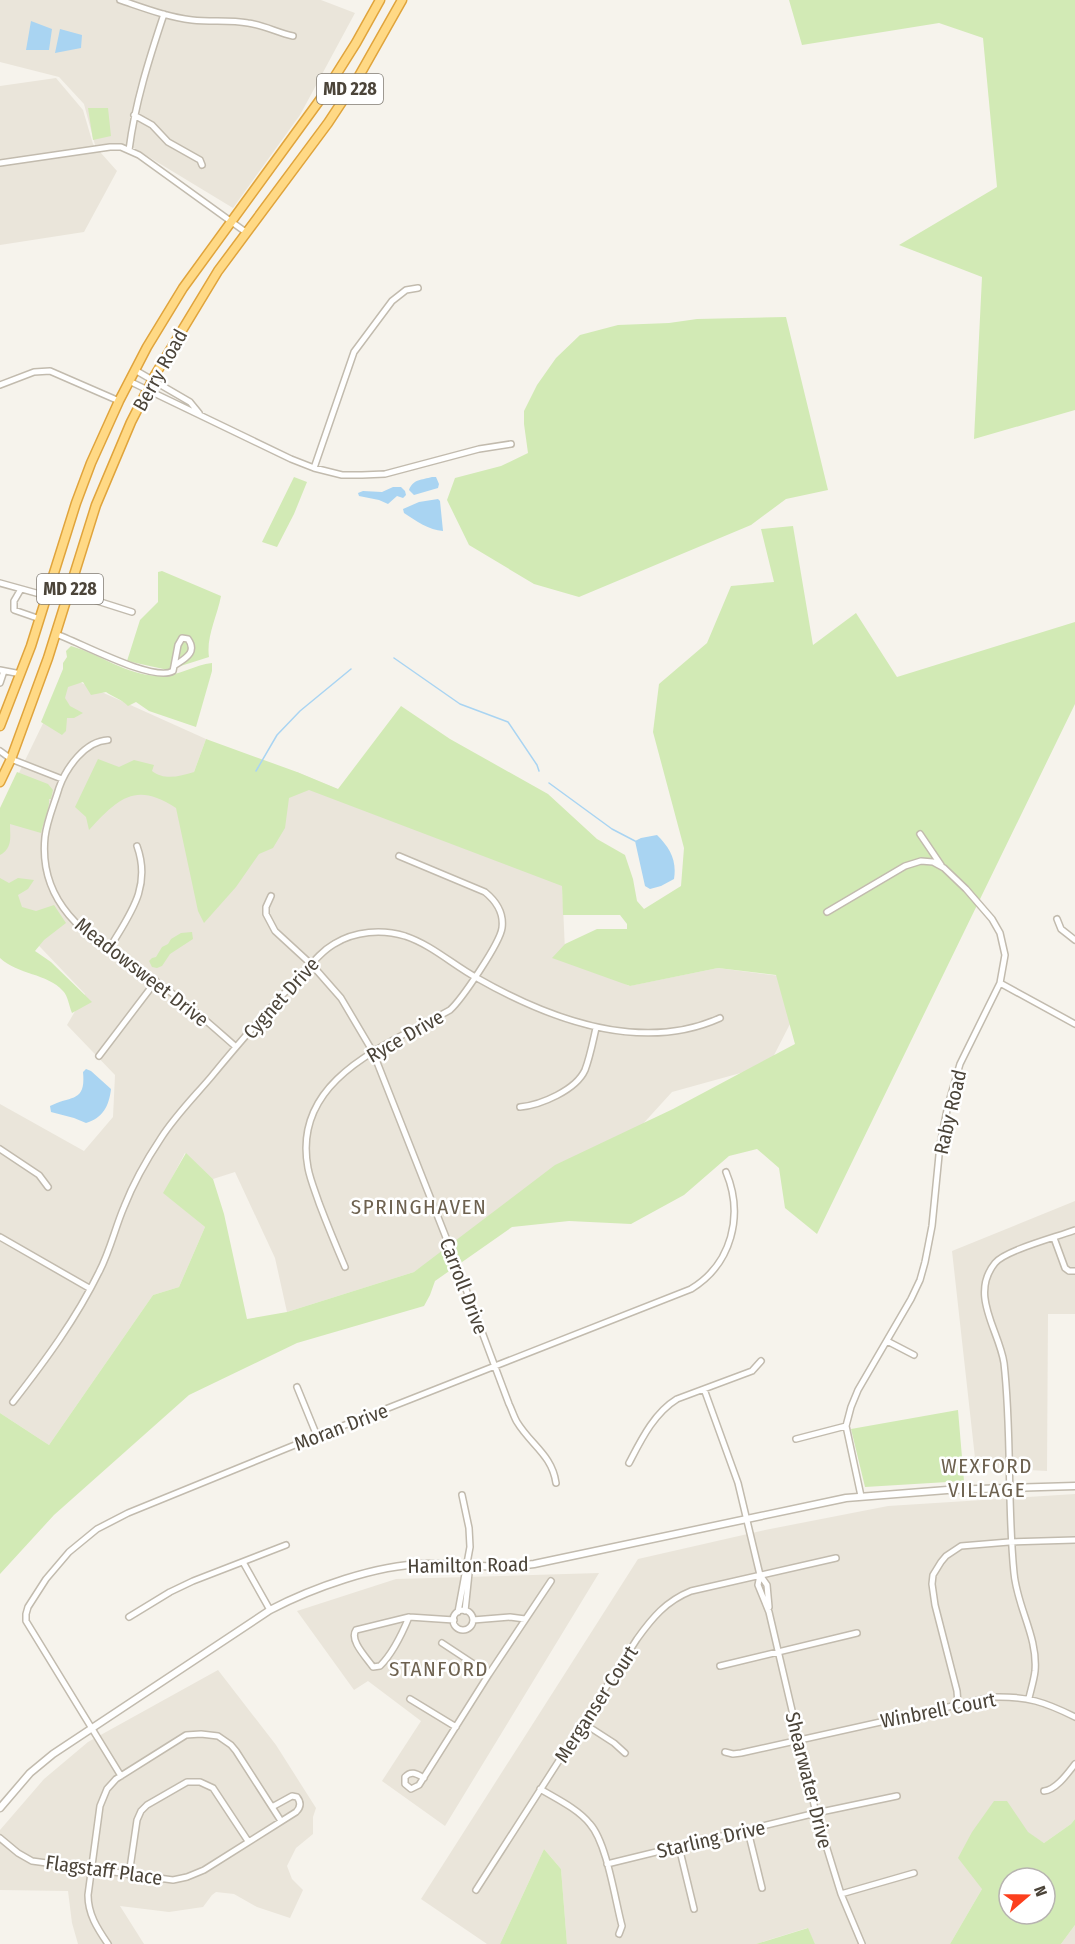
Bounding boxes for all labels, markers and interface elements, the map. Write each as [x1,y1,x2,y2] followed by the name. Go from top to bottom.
[317,74,383,104] road number: MD 228
[128,325,192,415] street label: Berry Road
[37,574,103,604] road number: MD 228
[70,912,214,1032] street label: Meadowsweet Drive
[238,952,324,1044] street label: Cygnet Drive
[362,1004,448,1068] street label: Ryce Drive
[929,1067,971,1157] street label: Raby Road
[351,1194,487,1220] district label: SPRINGHAVEN
[435,1234,493,1338] street label: Carroll Drive
[291,1398,391,1456] street label: Moran Drive
[941,1453,1033,1503] district label: WEXFORD VILLAGE
[407,1552,529,1578] street label: Hamilton Road
[549,1641,643,1767] street label: Merganser Court
[389,1656,489,1682] district label: STANFORD
[878,1687,998,1733] street label: Winbrell Court
[780,1709,838,1851] street label: Shearwater Drive
[655,1815,767,1863] street label: Starling Drive
[44,1850,164,1890] street label: Flagstaff Place
[997,1866,1057,1926] north arrow
[1030,1883,1051,1899] text: N

